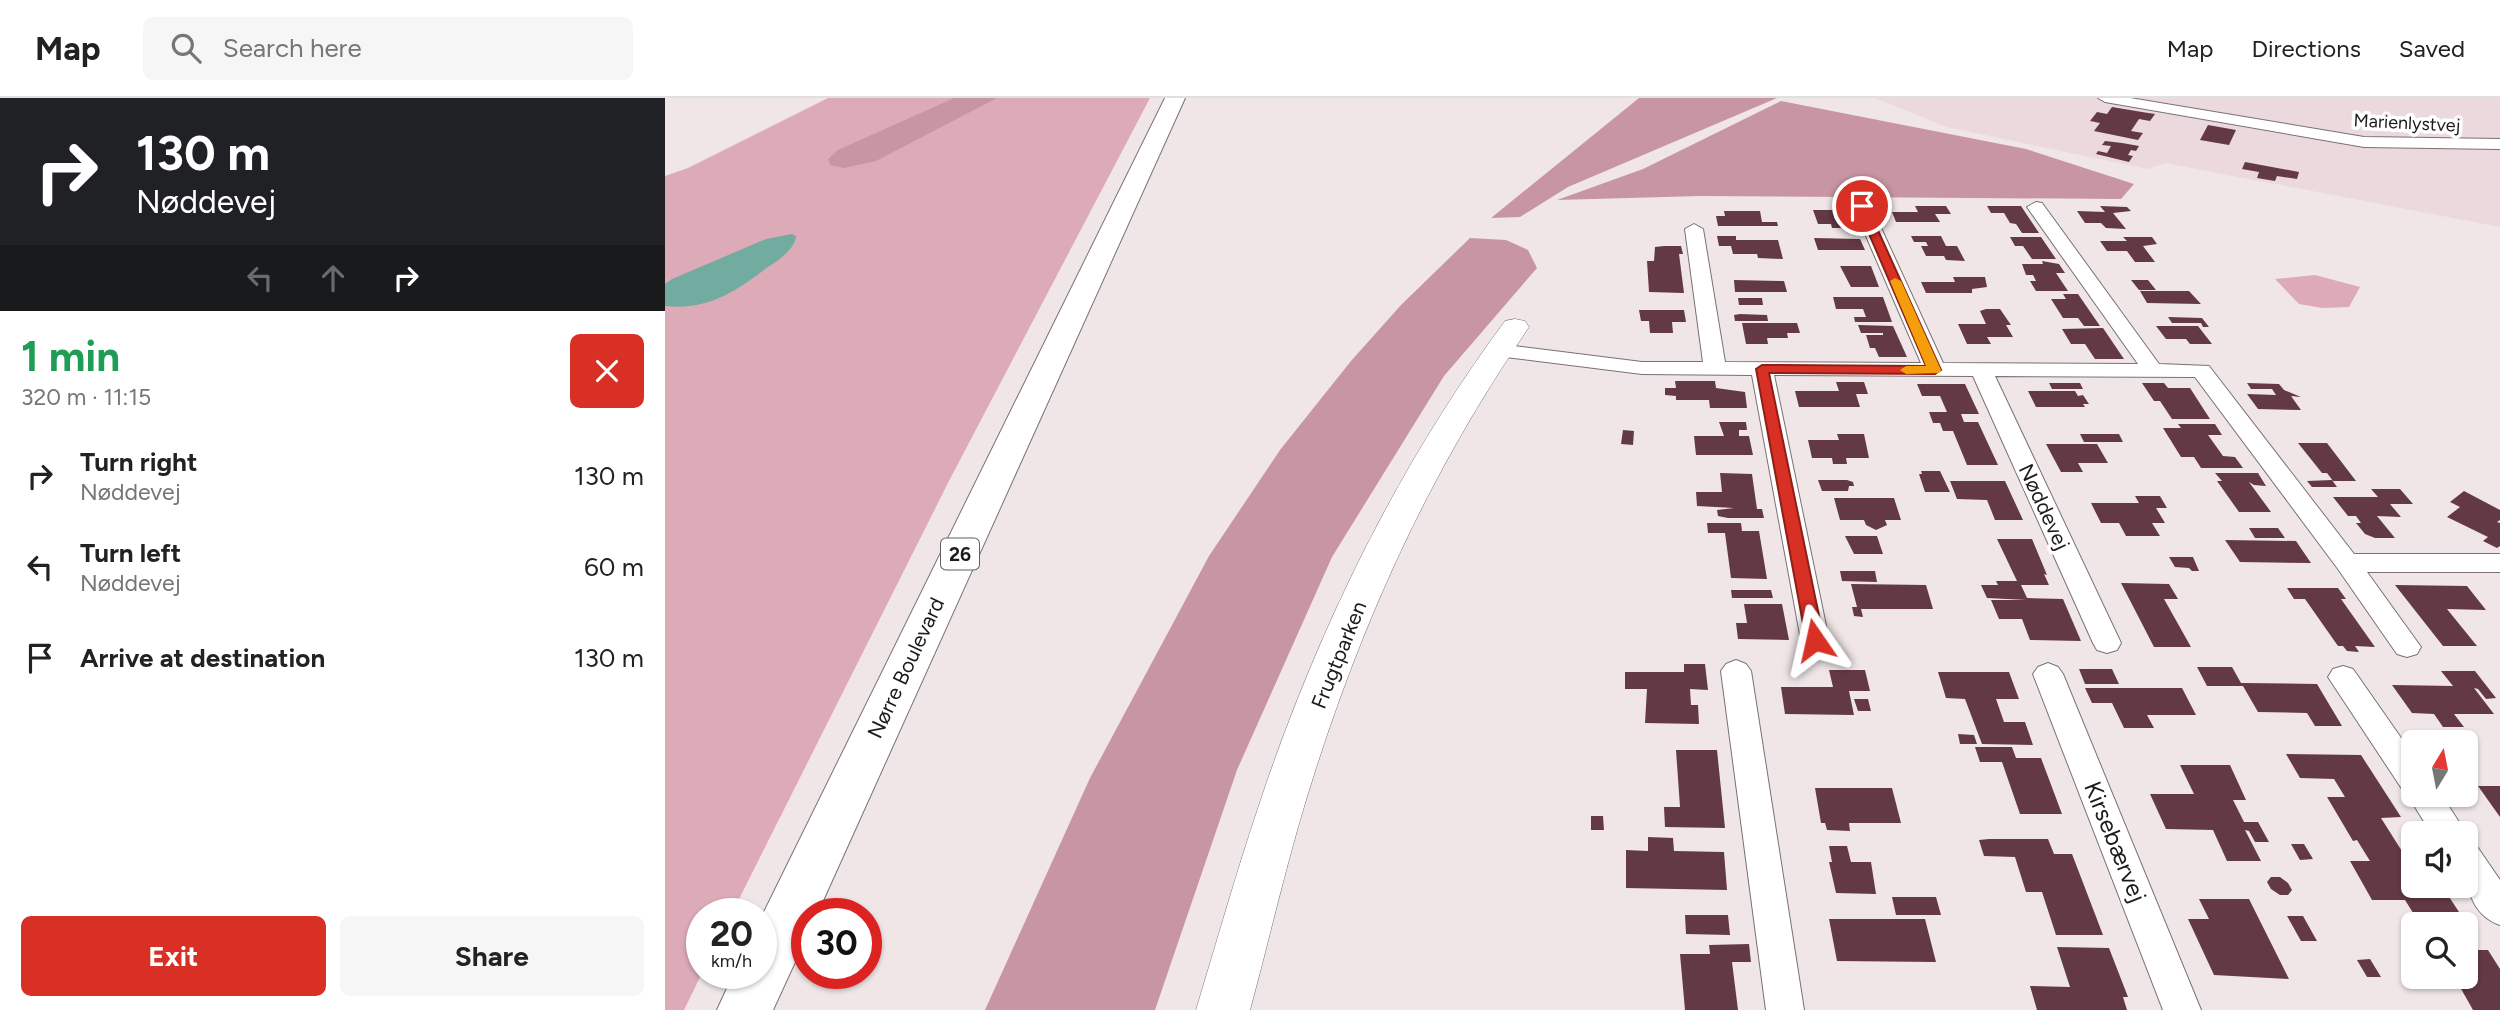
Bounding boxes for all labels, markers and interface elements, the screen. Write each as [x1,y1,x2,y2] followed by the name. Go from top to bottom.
[143,17,633,80] search box
[35,29,101,68] text: Map
[167,29,205,67] icon: search
[223,32,362,64] text: Search here
[2167,34,2213,63] text: Map
[2251,34,2361,63] text: Directions
[2399,34,2465,63] text: Saved
[2353,109,2461,137] street label: Marienlystvej
[136,123,270,182] text: 130 m
[21,126,112,217] icon: right
[1832,176,1892,236] pin
[136,183,276,221] text: Nøddevej
[1843,187,1881,225] icon: arrive
[241,259,279,297] icon: left
[314,259,352,297] icon: ahead
[387,259,425,297] icon: right
[21,331,120,382] text: 1 min
[570,334,644,408] button: close
[21,383,151,411] text: 320 m · 11:15
[80,446,197,478] text: Turn right
[21,457,59,495] icon: right
[574,460,644,492] text: 130 m
[2014,460,2075,554] street label: Nøddevej
[80,478,181,506] text: Nøddevej
[80,537,181,569] text: Turn left
[941,538,979,569] road number: 26
[21,548,59,586] icon: left
[584,551,644,583] text: 60 m
[80,569,181,597] text: Nøddevej
[862,593,949,742] street label: Nørre Boulevard
[1306,597,1371,712] street label: Frugtparken
[1778,603,1852,677] position arrow
[21,639,59,677] icon: arrive
[80,642,325,674] text: Arrive at destination
[574,642,644,674] text: 130 m
[2401,730,2478,807] north arrow
[2401,730,2478,989] map controls
[2078,777,2153,906] street label: Kirsebærvej
[2401,821,2478,898] button: sound
[791,898,882,989] speed limit sign: 30
[2401,912,2478,989] button: search
[710,913,753,955] text: 20
[21,916,326,996] button: Exit
[340,916,644,996] button: Share
[711,950,752,972] text: km/h

